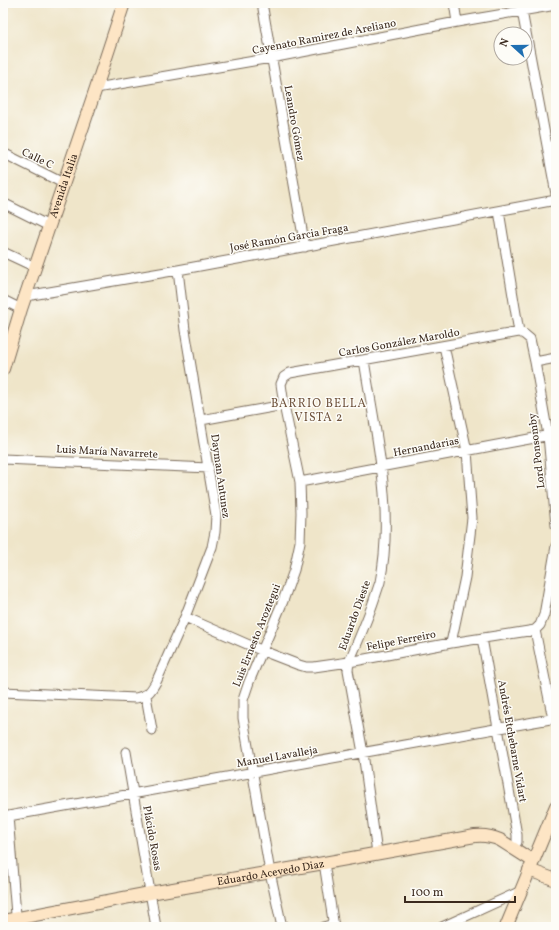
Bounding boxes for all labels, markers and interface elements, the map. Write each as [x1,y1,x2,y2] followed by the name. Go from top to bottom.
[251,16,398,59] street label: Cayenato Ramirez de Areliano
[493,26,533,66] north arrow
[497,37,513,49] text: N
[279,84,308,163] street label: Leandro Gómez
[19,145,56,174] street label: Calle C
[46,151,82,220] street label: Avenida Italia
[229,221,350,256] street label: José Ramón Garcia Fraga
[338,325,461,361] street label: Carlos González Maroldo
[271,396,367,426] district label: BARRIO BELLA VISTA 2
[525,412,550,489] street label: Lord Ponsomby
[206,433,233,520] street label: Dayman Antunez
[392,434,461,461] street label: Hernandarias
[56,442,158,463] street label: Luis María Navarrete
[336,578,375,653] street label: Eduardo Dieste
[230,582,285,689] street label: Luis Ernesto Aroztegui
[365,627,437,656] street label: Felipe Ferreiro
[493,679,530,804] street label: Andrés Etchebarne Vidart
[235,743,320,772] street label: Manuel Lavalleja
[138,805,165,872] street label: Plácido Rosas
[216,857,326,890] street label: Eduardo Acevedo Diaz
[405,878,515,904] scale bar
[411,885,444,901] text: 100 m

